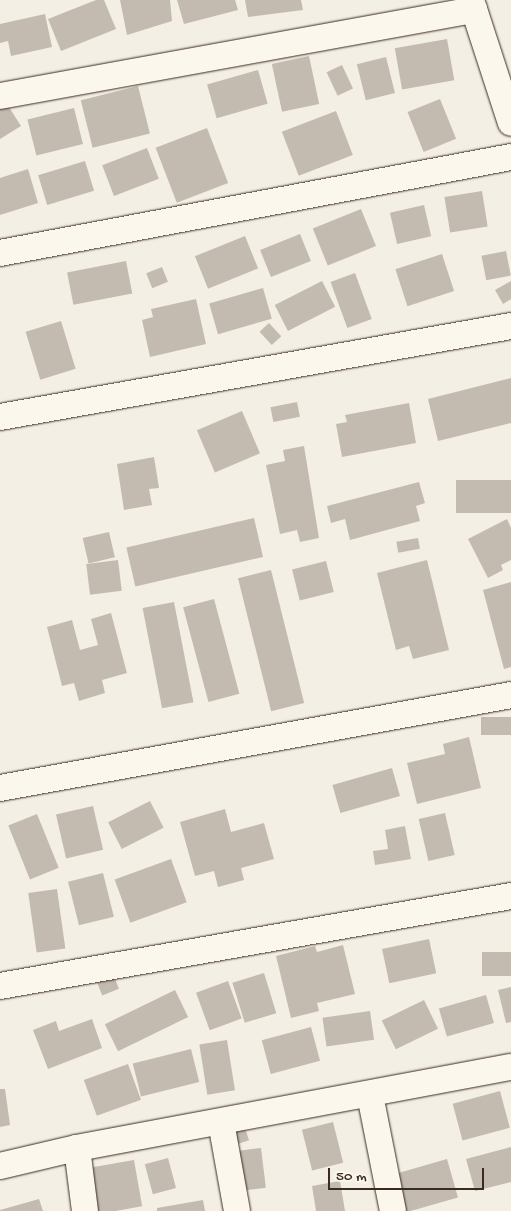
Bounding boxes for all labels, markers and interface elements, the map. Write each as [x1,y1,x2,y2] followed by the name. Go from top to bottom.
[331,1158,487,1190] scale bar
[336,1168,367,1186] text: 50 m

